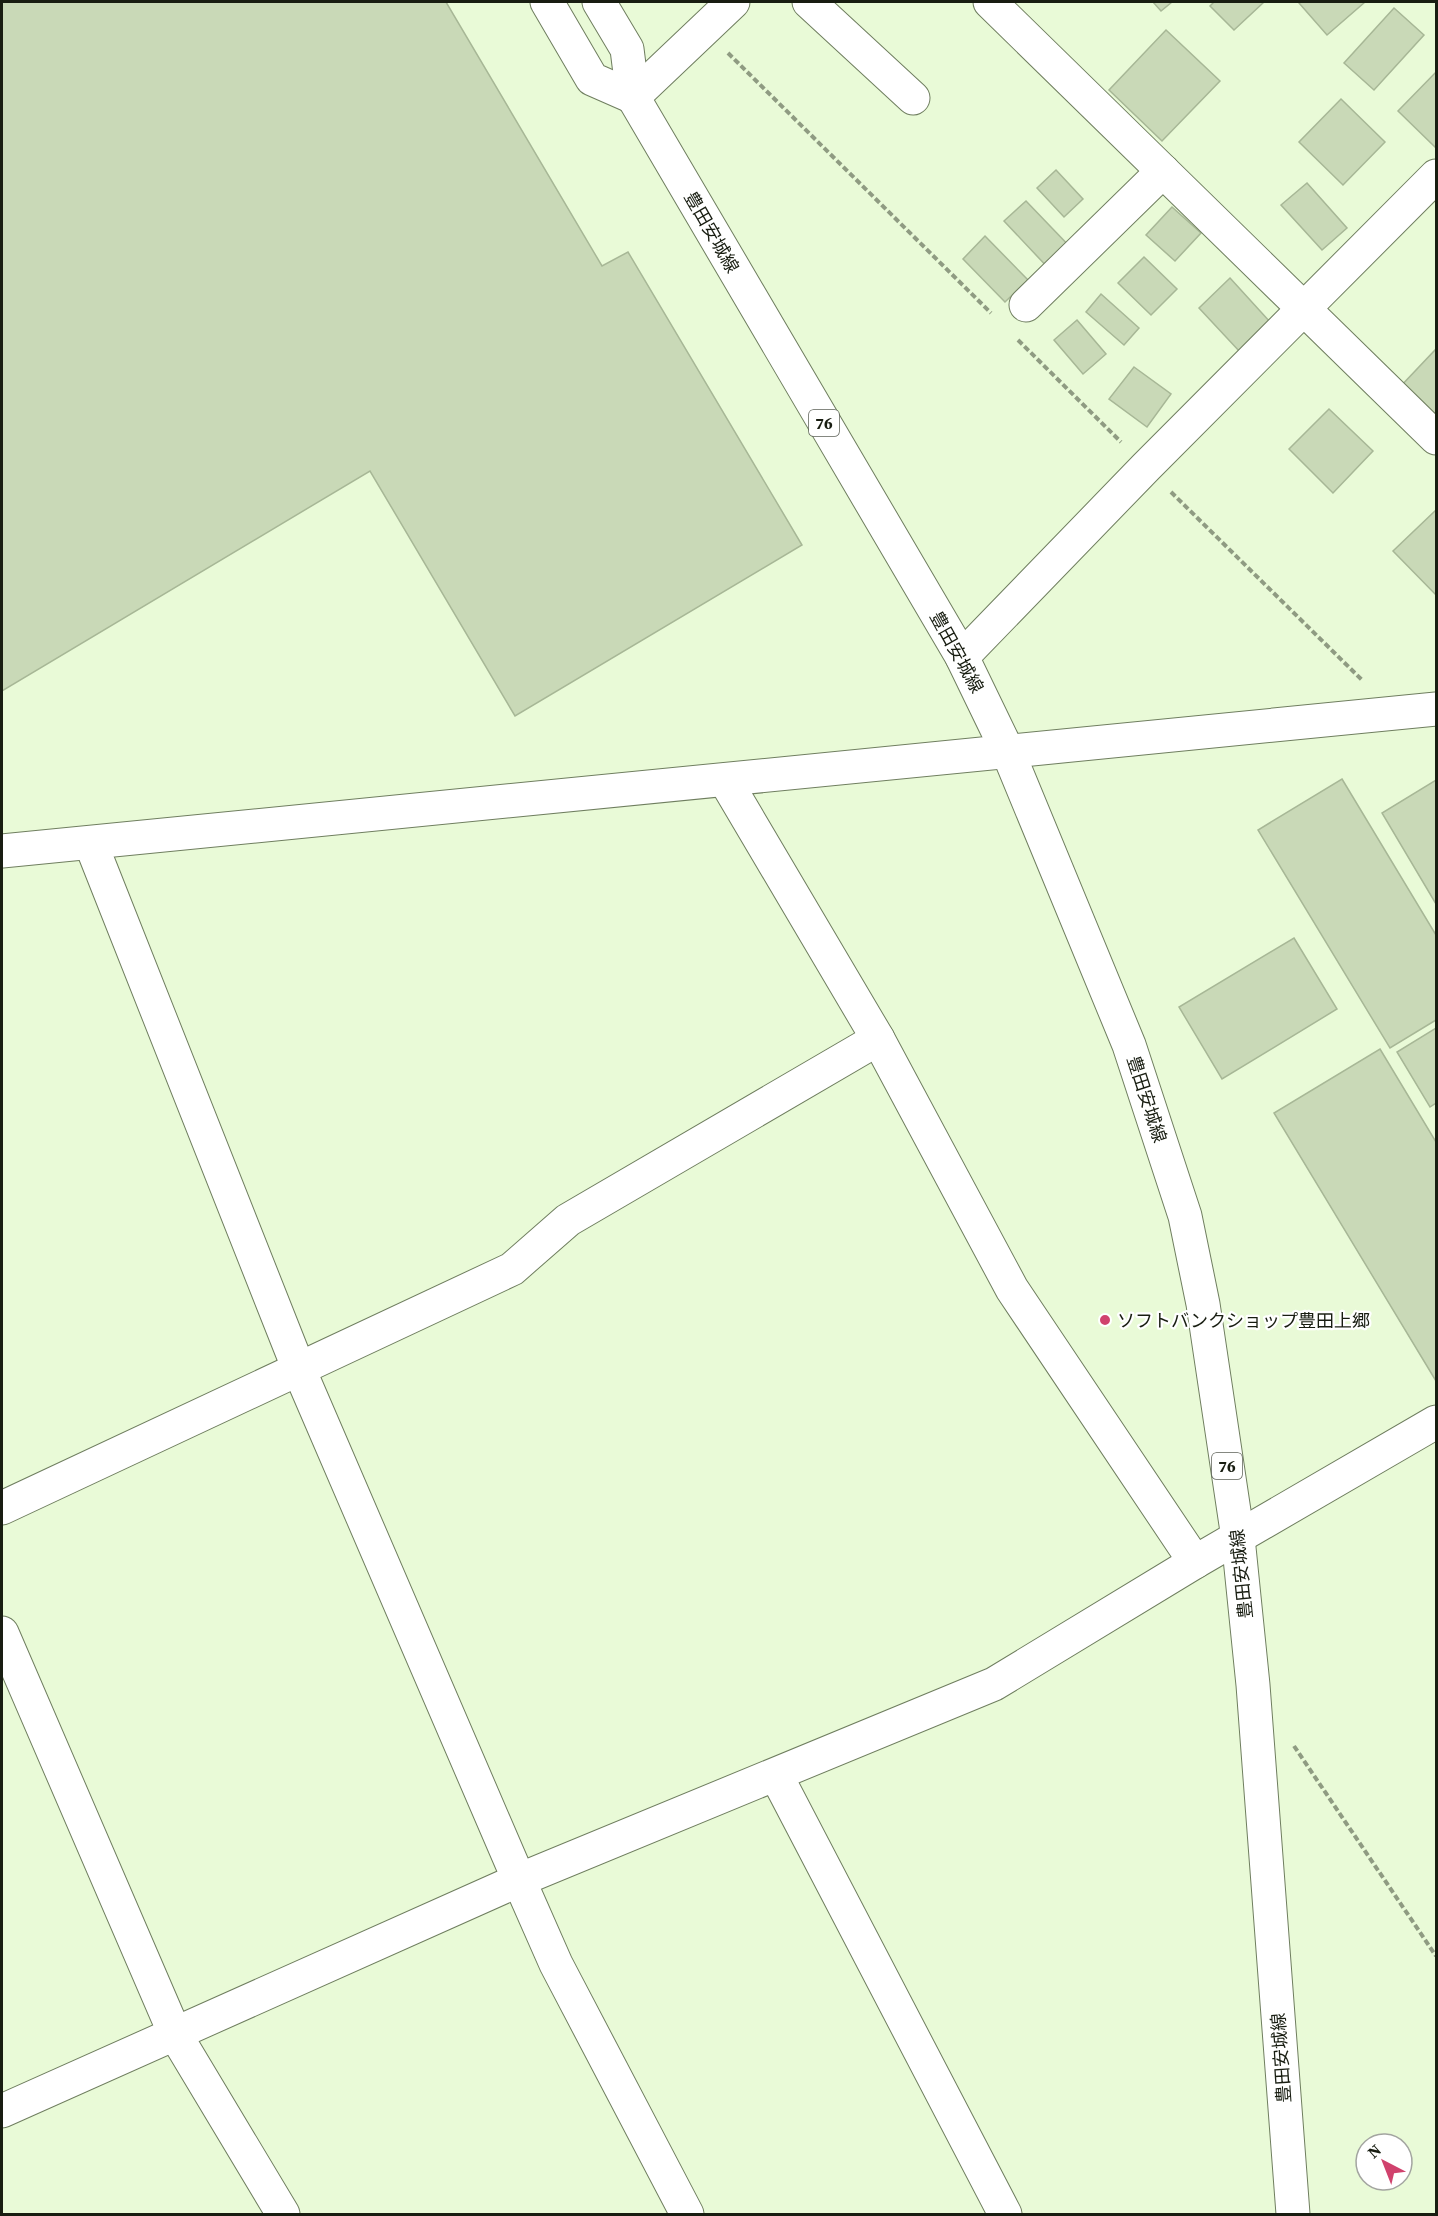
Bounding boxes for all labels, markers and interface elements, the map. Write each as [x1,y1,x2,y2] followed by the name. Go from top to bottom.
[679,187,745,277] street label: 豊田安城線
[809,410,839,436] road number: 76
[924,607,990,697] street label: 豊田安城線
[1121,1052,1173,1146] street label: 豊田安城線
[1117,1308,1370,1333] place label: ソフトバンクショップ豊田上郷
[1098,1313,1112,1327] marker: ソフトバンクショップ豊田上郷
[1212,1453,1242,1479] road number: 76
[1224,1528,1258,1620] street label: 豊田安城線
[1265,2012,1297,2104] street label: 豊田安城線
[1354,2132,1414,2192] north arrow
[1362,2139,1386,2163] text: N

